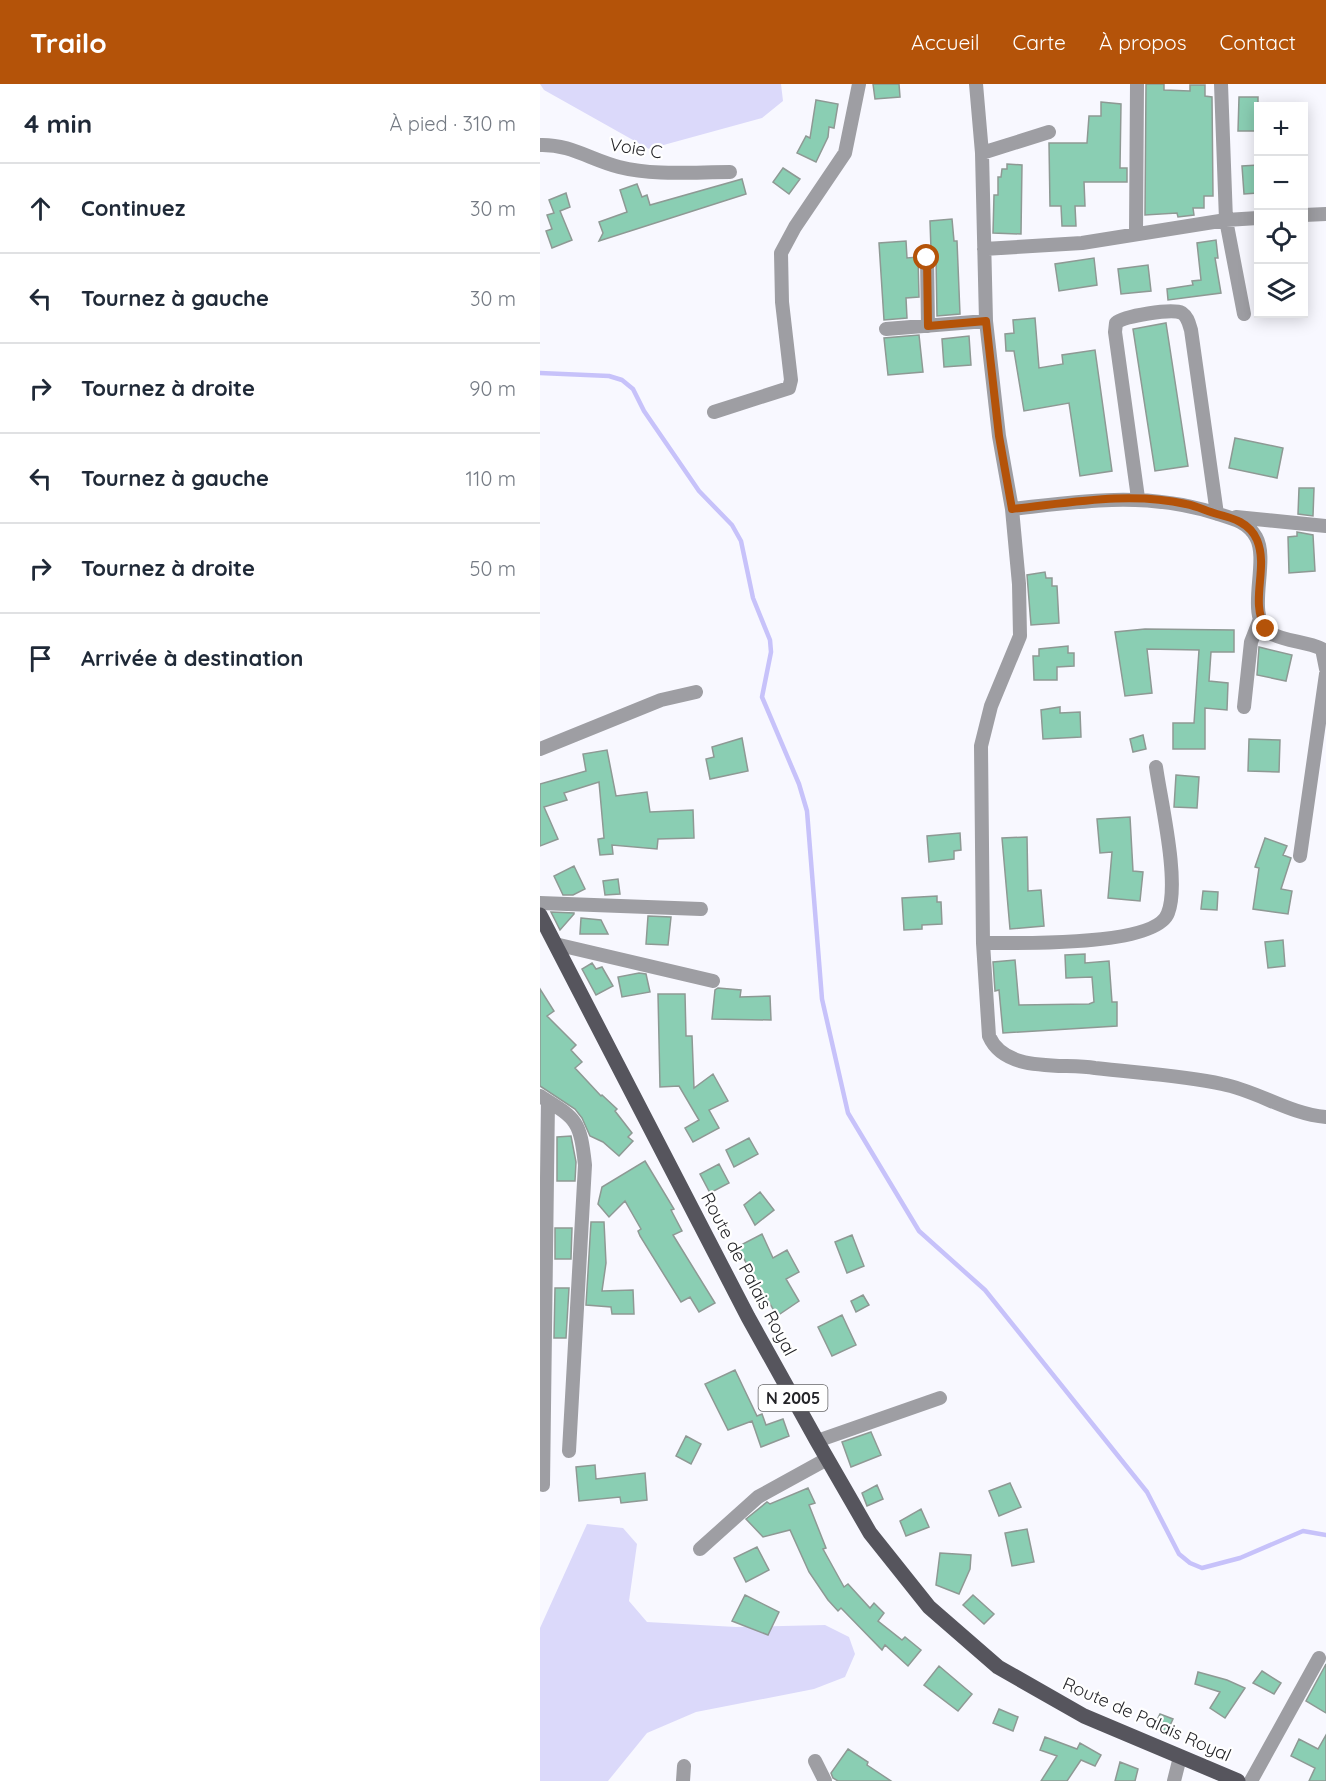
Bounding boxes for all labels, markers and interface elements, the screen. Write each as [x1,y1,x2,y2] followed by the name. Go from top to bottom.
[30,25,107,60] text: Trailo
[911,29,980,55] text: Accueil
[1013,29,1066,55] text: Carte
[1099,29,1187,55] text: À propos
[1220,29,1296,55] text: Contact
[1254,102,1308,318] map controls
[1254,102,1308,156] button: +
[24,107,92,140] text: 4 min
[389,111,516,136] text: À pied · 310 m
[608,132,664,164] street label: Voie C
[1254,156,1308,210] button: −
[24,192,57,225] icon: ahead
[81,194,185,222] text: Continuez
[470,196,516,221] text: 30 m
[1254,210,1308,264] button: locate
[913,244,939,270] route start
[1254,264,1308,318] button: layers
[24,282,57,315] icon: left
[81,284,269,312] text: Tournez à gauche
[470,286,516,311] text: 30 m
[24,372,57,405] icon: right
[81,374,255,402] text: Tournez à droite
[469,376,516,401] text: 90 m
[24,462,57,495] icon: left
[81,464,269,492] text: Tournez à gauche
[466,466,516,491] text: 110 m
[24,552,57,585] icon: right
[81,554,255,582] text: Tournez à droite
[470,556,516,581] text: 50 m
[1252,615,1278,641] route end
[24,642,57,675] icon: arrive
[81,644,303,672] text: Arrivée à destination
[696,1188,802,1360] street label: Route de Palais Royal
[758,1385,828,1411] road number: N 2005
[1059,1671,1235,1767] street label: Route de Palais Royal

